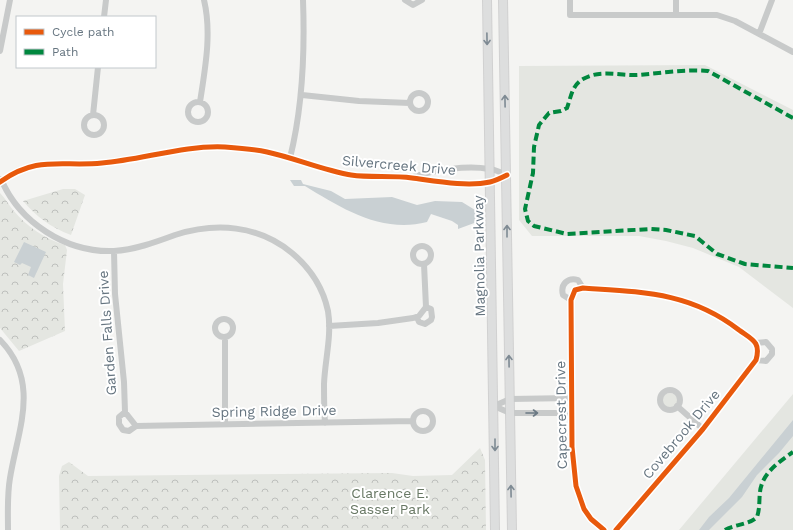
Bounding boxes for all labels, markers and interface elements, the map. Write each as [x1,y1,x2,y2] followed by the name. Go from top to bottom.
[16,16,156,68] legend
[52,25,114,39] text: Cycle path
[483,32,491,45] one-way arrow
[52,45,78,59] text: Path
[501,95,509,108] one-way arrow
[341,152,457,178] street label: Silvercreek Drive
[470,195,488,317] street label: Magnolia Parkway
[503,225,511,238] one-way arrow
[95,270,119,396] street label: Garden Falls Drive
[505,355,513,368] one-way arrow
[552,361,570,469] street label: Capecrest Drive
[639,386,723,482] street label: Covebrook Drive
[211,402,337,420] street label: Spring Ridge Drive
[525,409,538,417] one-way arrow
[491,438,499,451] one-way arrow
[350,485,430,517] park label: Clarence E. Sasser Park
[507,485,515,498] one-way arrow

